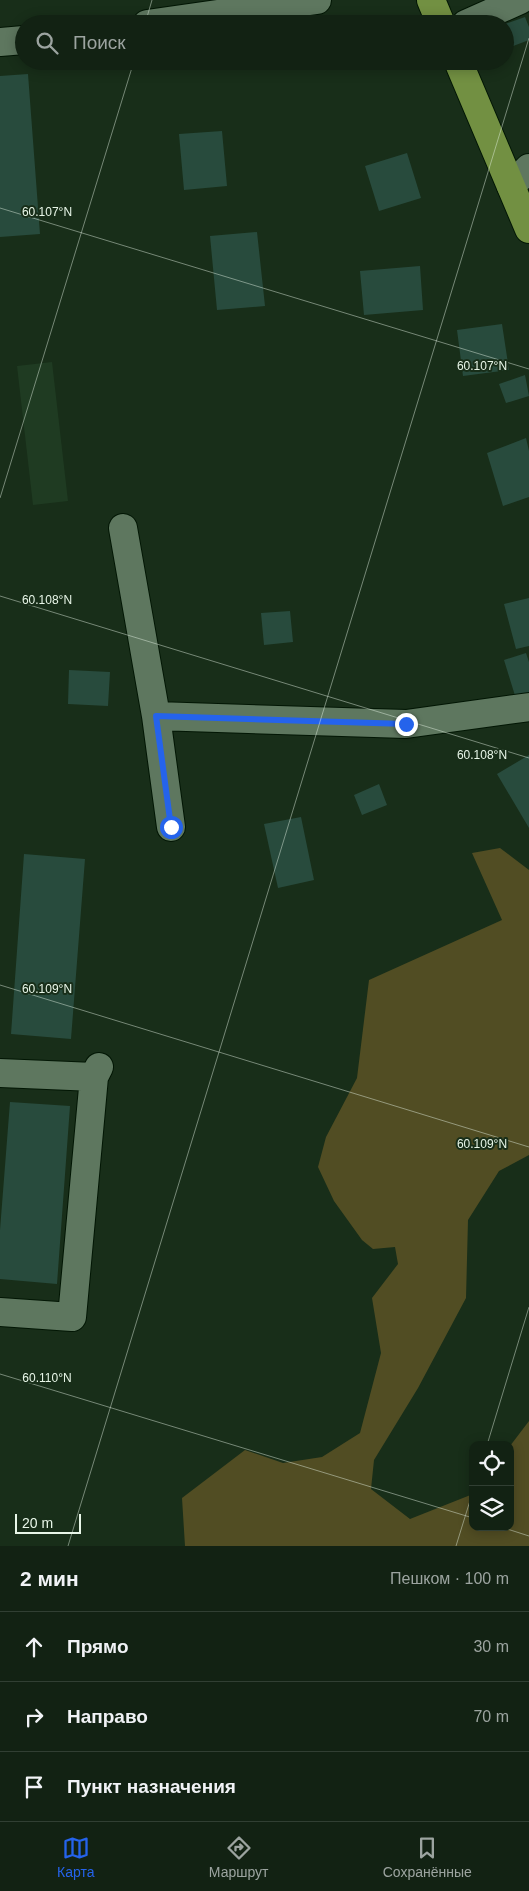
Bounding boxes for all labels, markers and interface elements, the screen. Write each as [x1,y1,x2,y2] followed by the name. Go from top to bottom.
[15,15,514,70] search box
[33,29,61,57] icon: search
[73,32,126,53] text: Поиск
[22,205,72,219] text: 60.107°N
[457,359,507,373] text: 60.107°N
[22,593,72,607] text: 60.108°N
[395,713,418,736] route end
[457,748,507,762] text: 60.108°N
[160,816,183,839] route start
[22,982,72,996] text: 60.109°N
[457,1137,507,1151] text: 60.109°N
[22,1371,72,1385] text: 60.110°N
[469,1441,514,1531] map controls
[469,1441,514,1486] button: locate
[469,1486,514,1531] button: layers
[15,1511,81,1534] scale bar
[22,1515,53,1531] text: 20 m
[20,1567,79,1590] text: 2 мин
[390,1570,509,1587] text: Пешком · 100 m
[20,1633,48,1661] icon: ahead
[67,1636,129,1657] text: Прямо
[473,1638,509,1655] text: 30 m
[20,1703,48,1731] icon: right
[67,1706,148,1727] text: Направо
[473,1708,509,1725] text: 70 m
[20,1773,48,1801] icon: arrive
[67,1776,236,1797] text: Пункт назначения
[57,1834,95,1880] tab: Карта
[209,1834,268,1880] tab: Маршрут
[383,1834,472,1880] tab: Сохранённые

